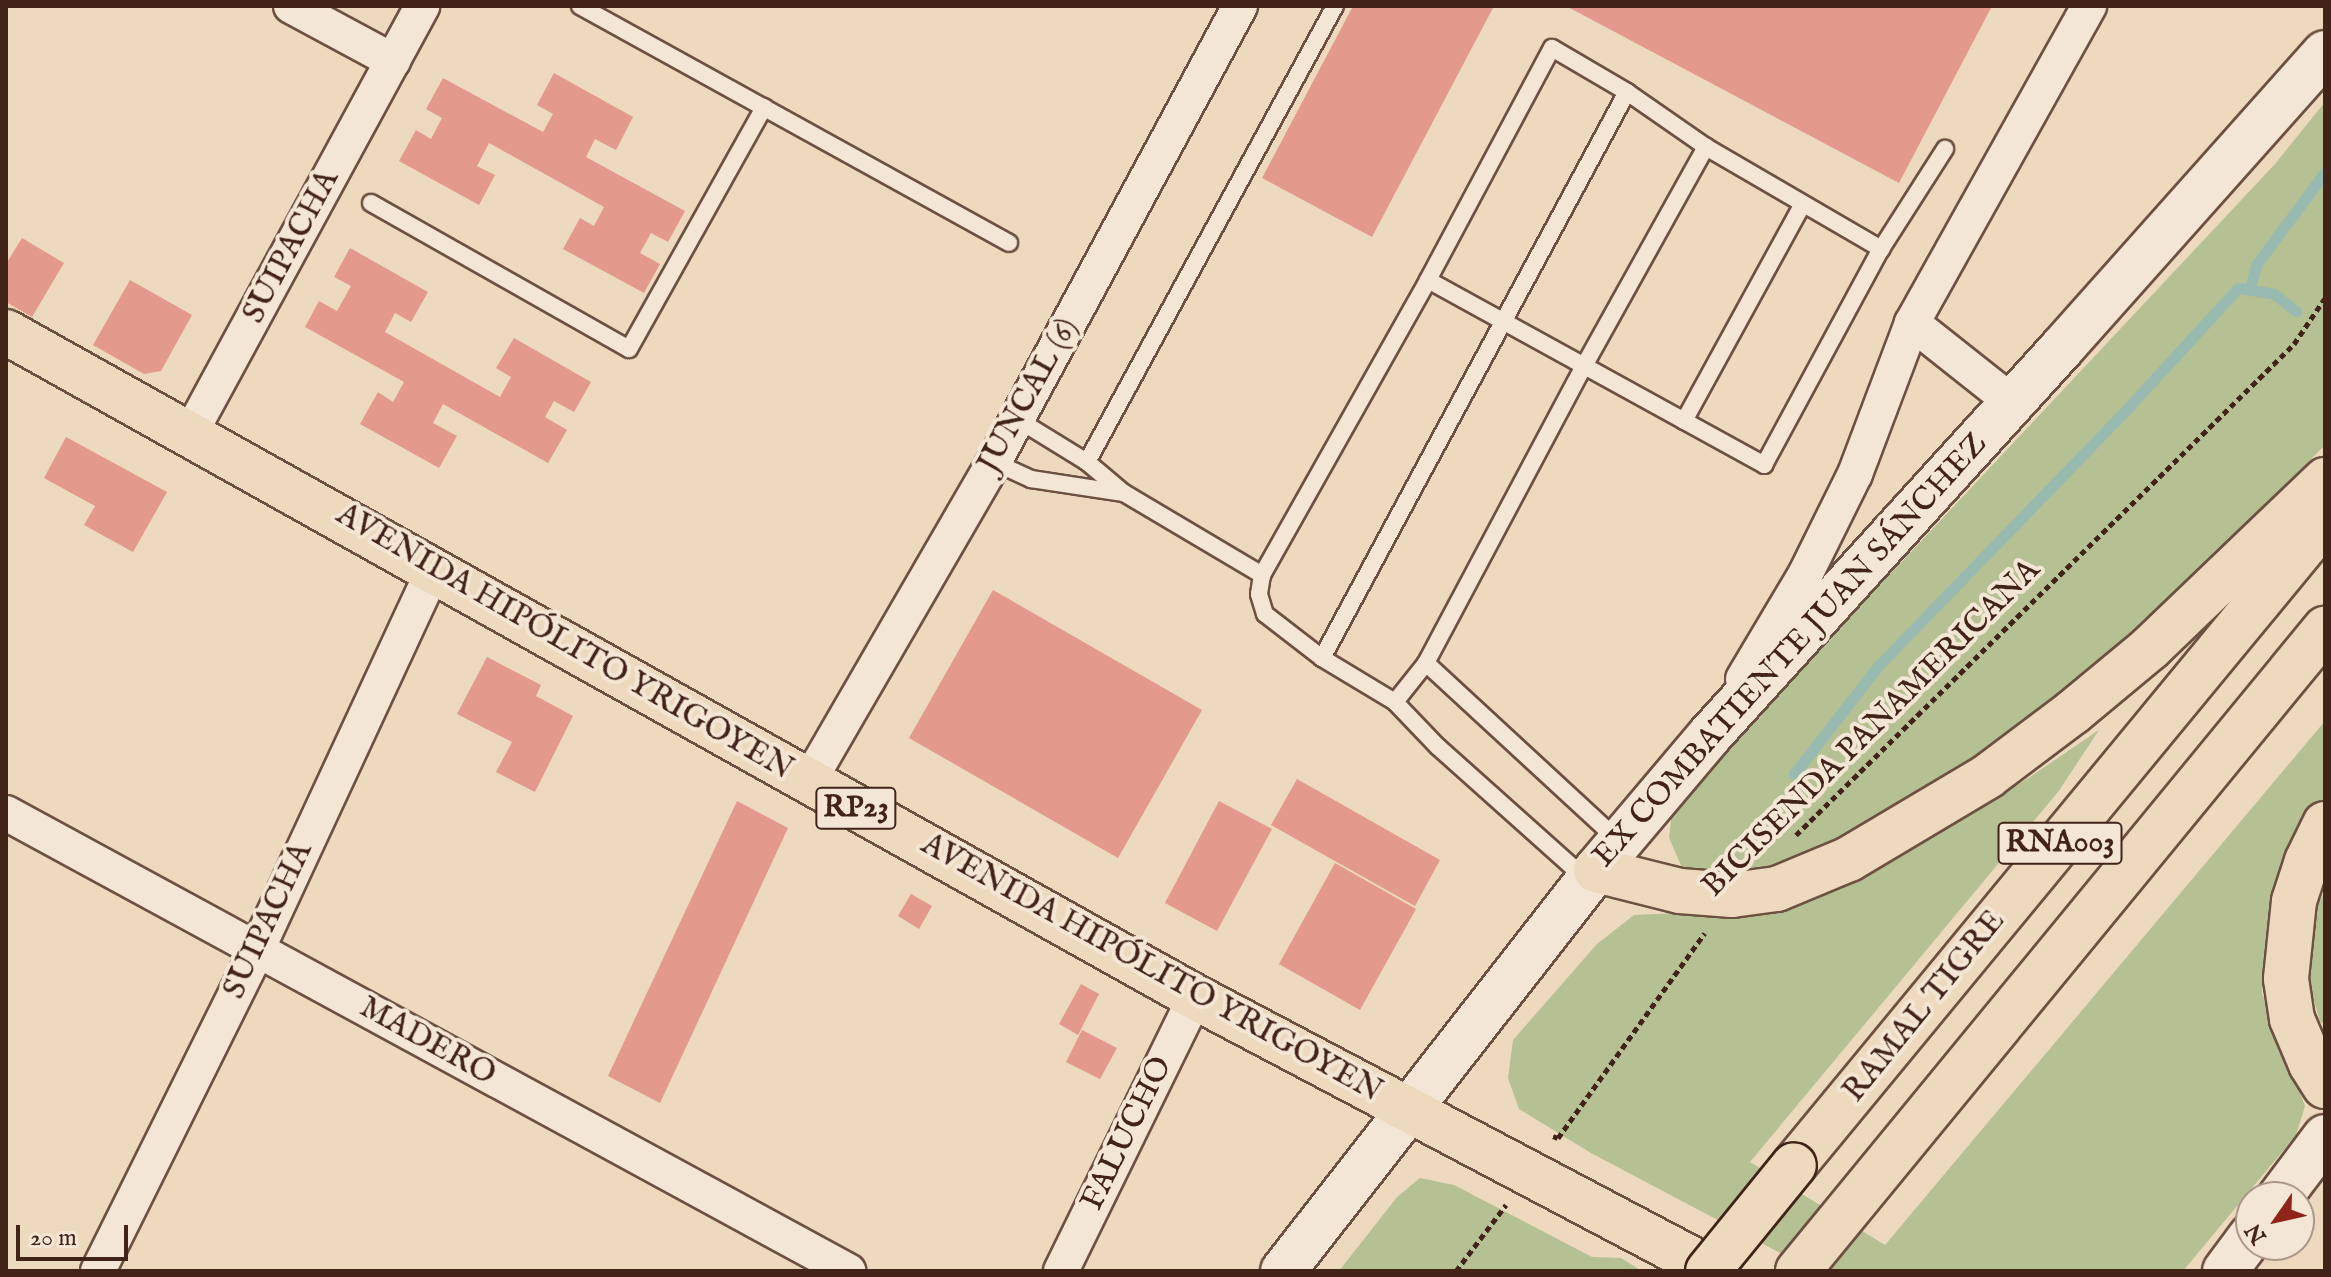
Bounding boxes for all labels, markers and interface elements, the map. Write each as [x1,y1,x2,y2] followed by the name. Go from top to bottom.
[236,164,348,330] street label: SUIPACHA
[971,312,1087,480] street label: JUNCAL (6)
[1586,426,1996,876] street label: EX COMBATIENTE JUAN SÁNCHEZ
[329,496,799,790] street label: AVENIDA HIPÓLITO YRIGOYEN
[1695,552,2049,906] street label: BICISENDA PANAMERICANA
[814,782,898,834] road number: RP23
[1996,817,2124,869] road number: RNA003
[914,826,1388,1112] street label: AVENIDA HIPÓLITO YRIGOYEN
[216,837,322,1005] street label: SUIPACHA
[1836,903,2014,1111] street label: RAMAL TIGRE
[352,989,502,1095] street label: MADERO
[1074,1051,1182,1217] street label: FALUCHO
[2235,1181,2315,1261] north arrow
[20,1209,132,1259] scale bar
[2240,1218,2274,1249] text: N
[30,1223,77,1254] text: 20 m

